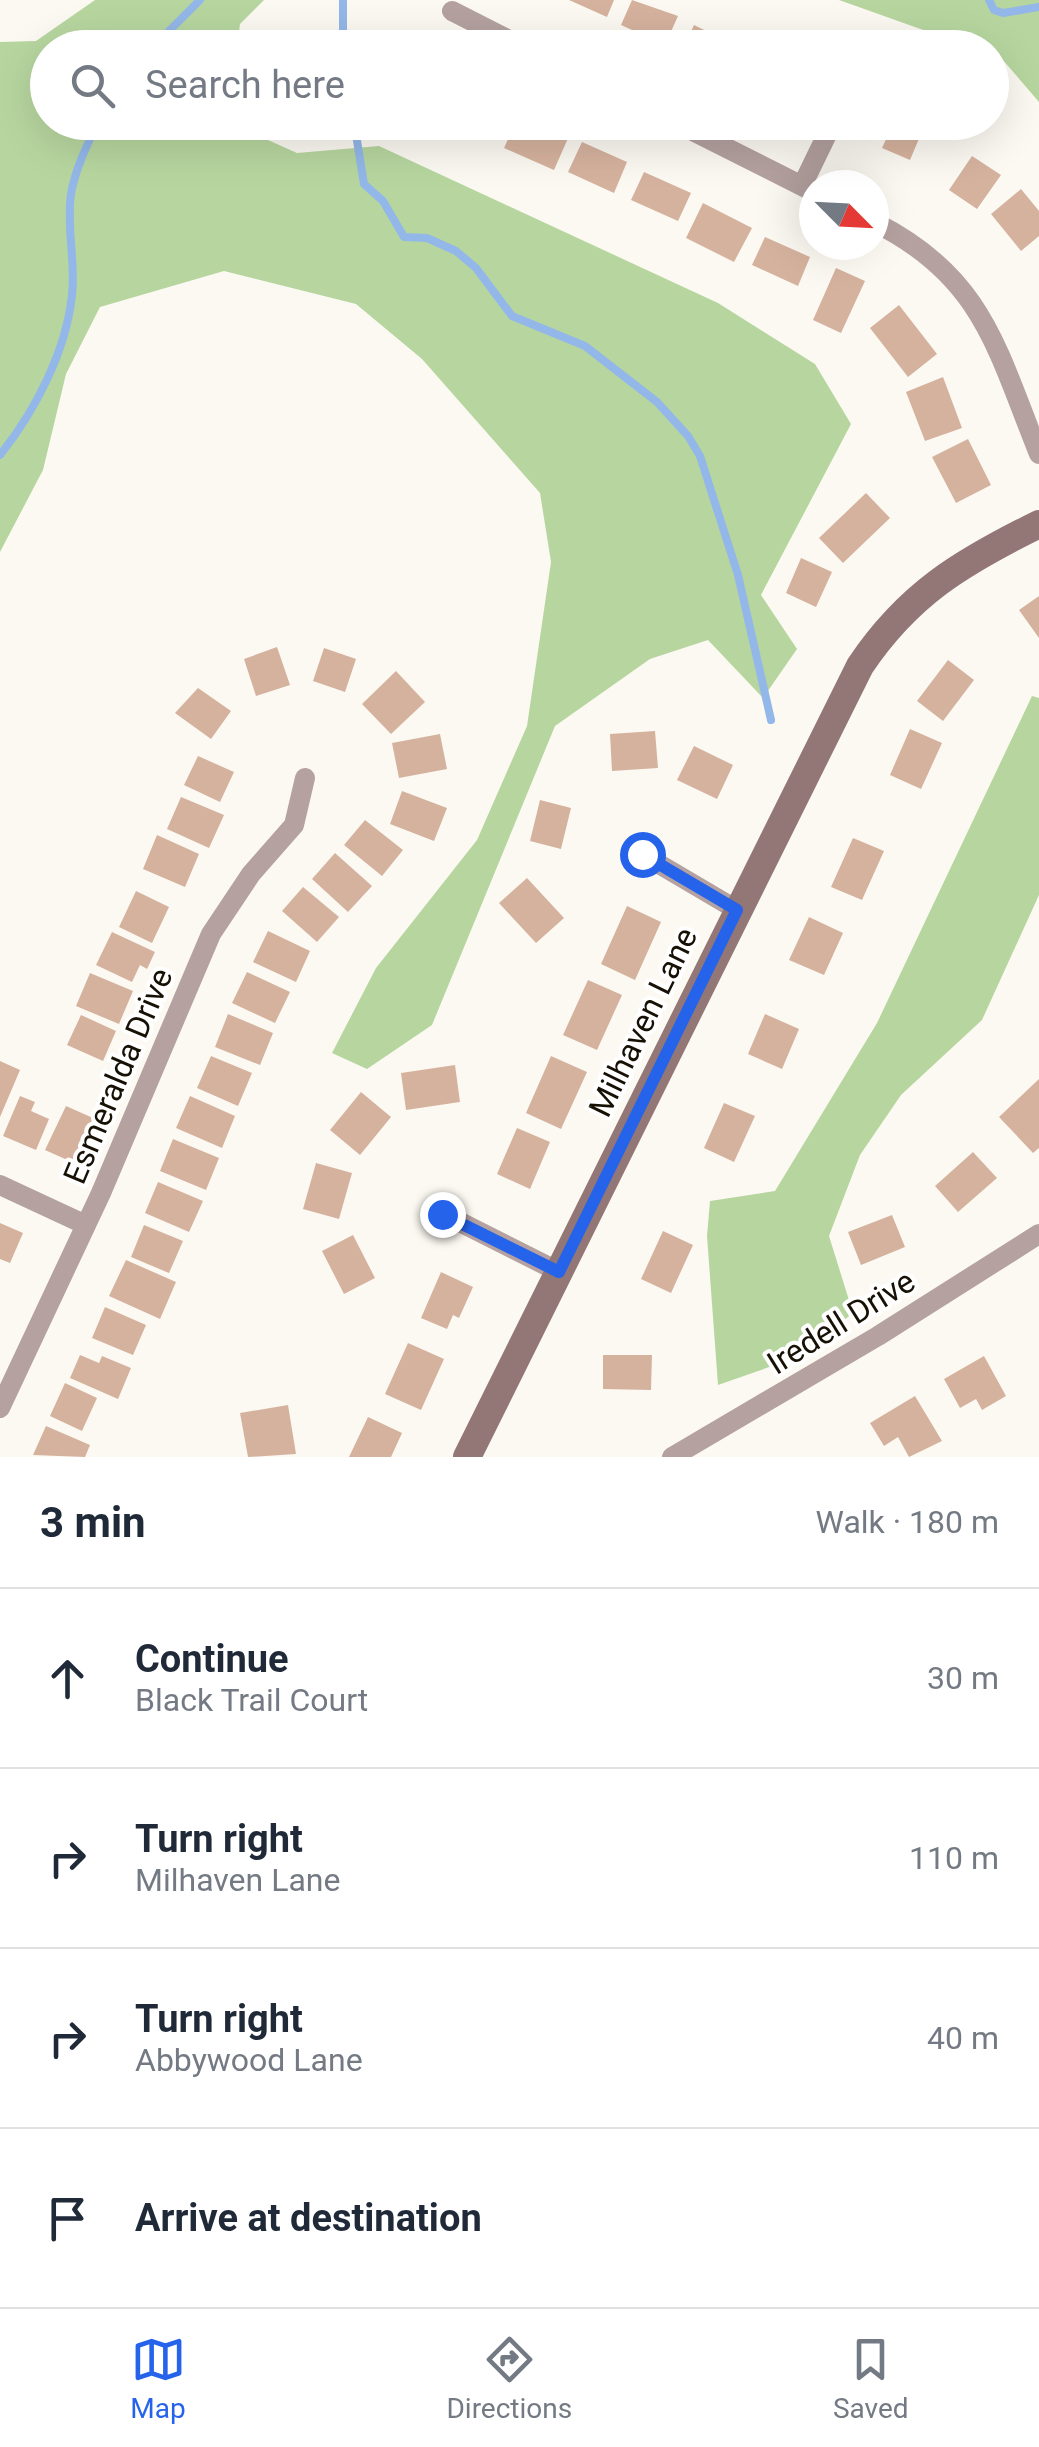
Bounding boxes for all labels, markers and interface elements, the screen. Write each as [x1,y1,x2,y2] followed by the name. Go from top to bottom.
[30,30,1009,140] search box
[65,58,120,113] icon: search
[145,63,345,107] text: Search here
[799,170,889,260] north arrow
[620,832,666,878] route start
[581,921,705,1123] street label: Milhaven Lane
[55,963,181,1189] street label: Esmeralda Drive
[420,1192,466,1238] route end
[760,1262,922,1382] street label: Iredell Drive
[40,1498,146,1547] text: 3 min
[816,1503,999,1541] text: Walk · 180 m
[135,1637,289,1681] text: Continue
[40,1651,95,1706] icon: ahead
[927,1659,999,1697] text: 30 m
[135,1681,368,1719] text: Black Trail Court
[135,1817,303,1861] text: Turn right
[40,1831,95,1886] icon: right
[909,1839,999,1877] text: 110 m
[135,1861,340,1899] text: Milhaven Lane
[135,1997,303,2041] text: Turn right
[40,2011,95,2066] icon: right
[927,2019,999,2057] text: 40 m
[135,2041,363,2079] text: Abbywood Lane
[40,2191,95,2246] icon: arrive
[135,2196,482,2240] text: Arrive at destination
[130,2332,186,2425] tab: Map
[446,2332,572,2425] tab: Directions
[833,2332,909,2425] tab: Saved

